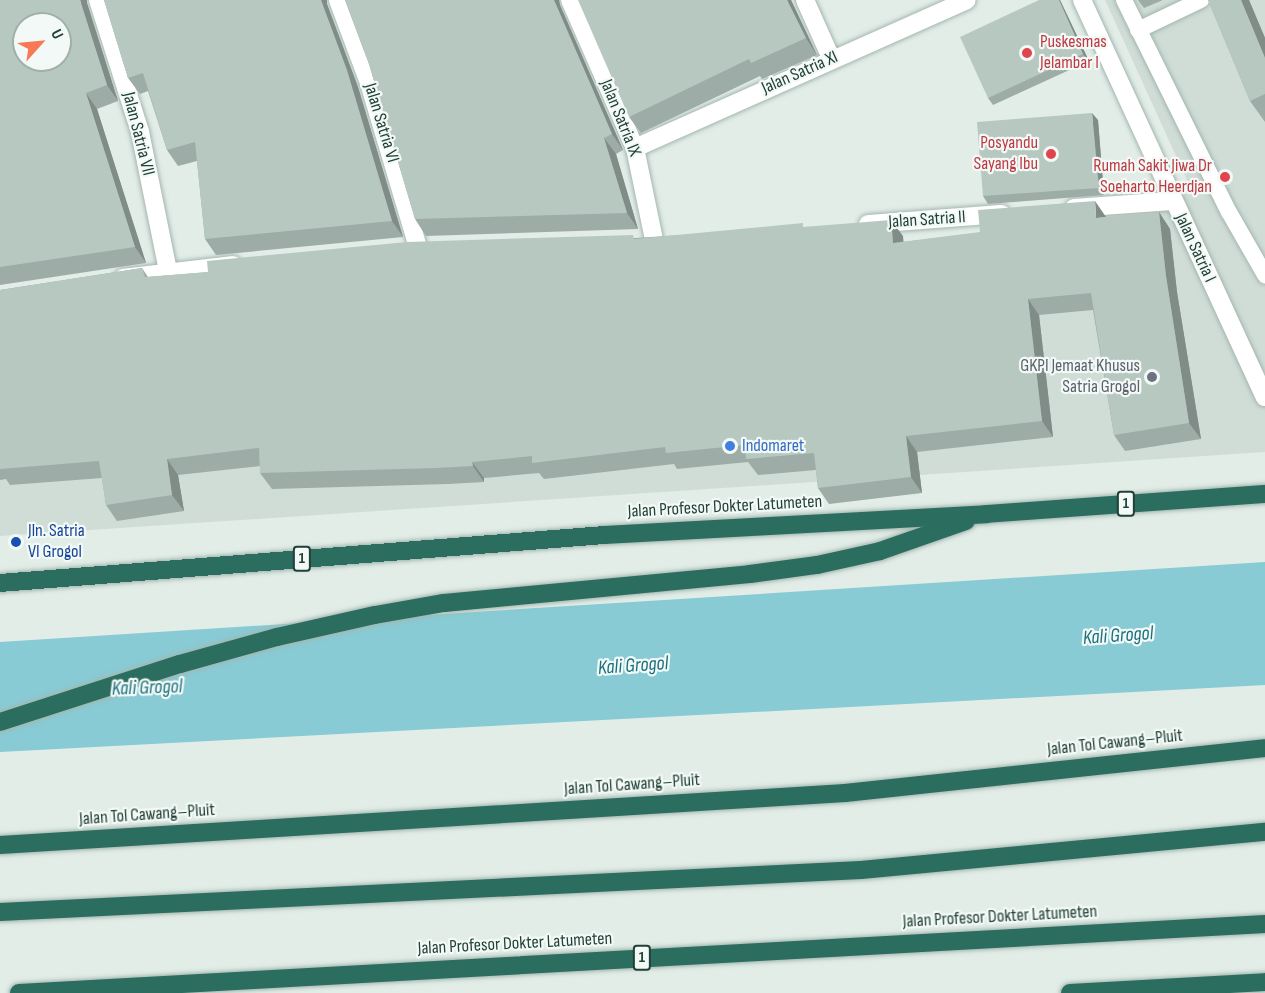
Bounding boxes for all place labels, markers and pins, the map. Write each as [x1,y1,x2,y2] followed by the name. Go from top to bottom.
[1040,32,1107,74] place label: Puskesmas Jelambar I
[1018,44,1036,62] marker: Puskesmas Jelambar I
[974,133,1038,176] place label: Posyandu Sayang Ibu
[1042,145,1060,163] marker: Posyandu Sayang Ibu
[1093,156,1212,198] place label: Rumah Sakit Jiwa Dr Soeharto Heerdjan
[1216,168,1234,186] marker: Rumah Sakit Jiwa Dr Soeharto Heerdjan
[1020,356,1140,398] place label: GKPI Jemaat Khusus Satria Grogol
[1145,370,1159,384] marker: GKPI Jemaat Khusus Satria Grogol
[742,435,804,457] place label: Indomaret
[723,439,737,453] marker: Indomaret
[28,521,85,564] place label: Jln. Satria VI Grogol
[9,535,23,549] marker: Jln. Satria VI Grogol

